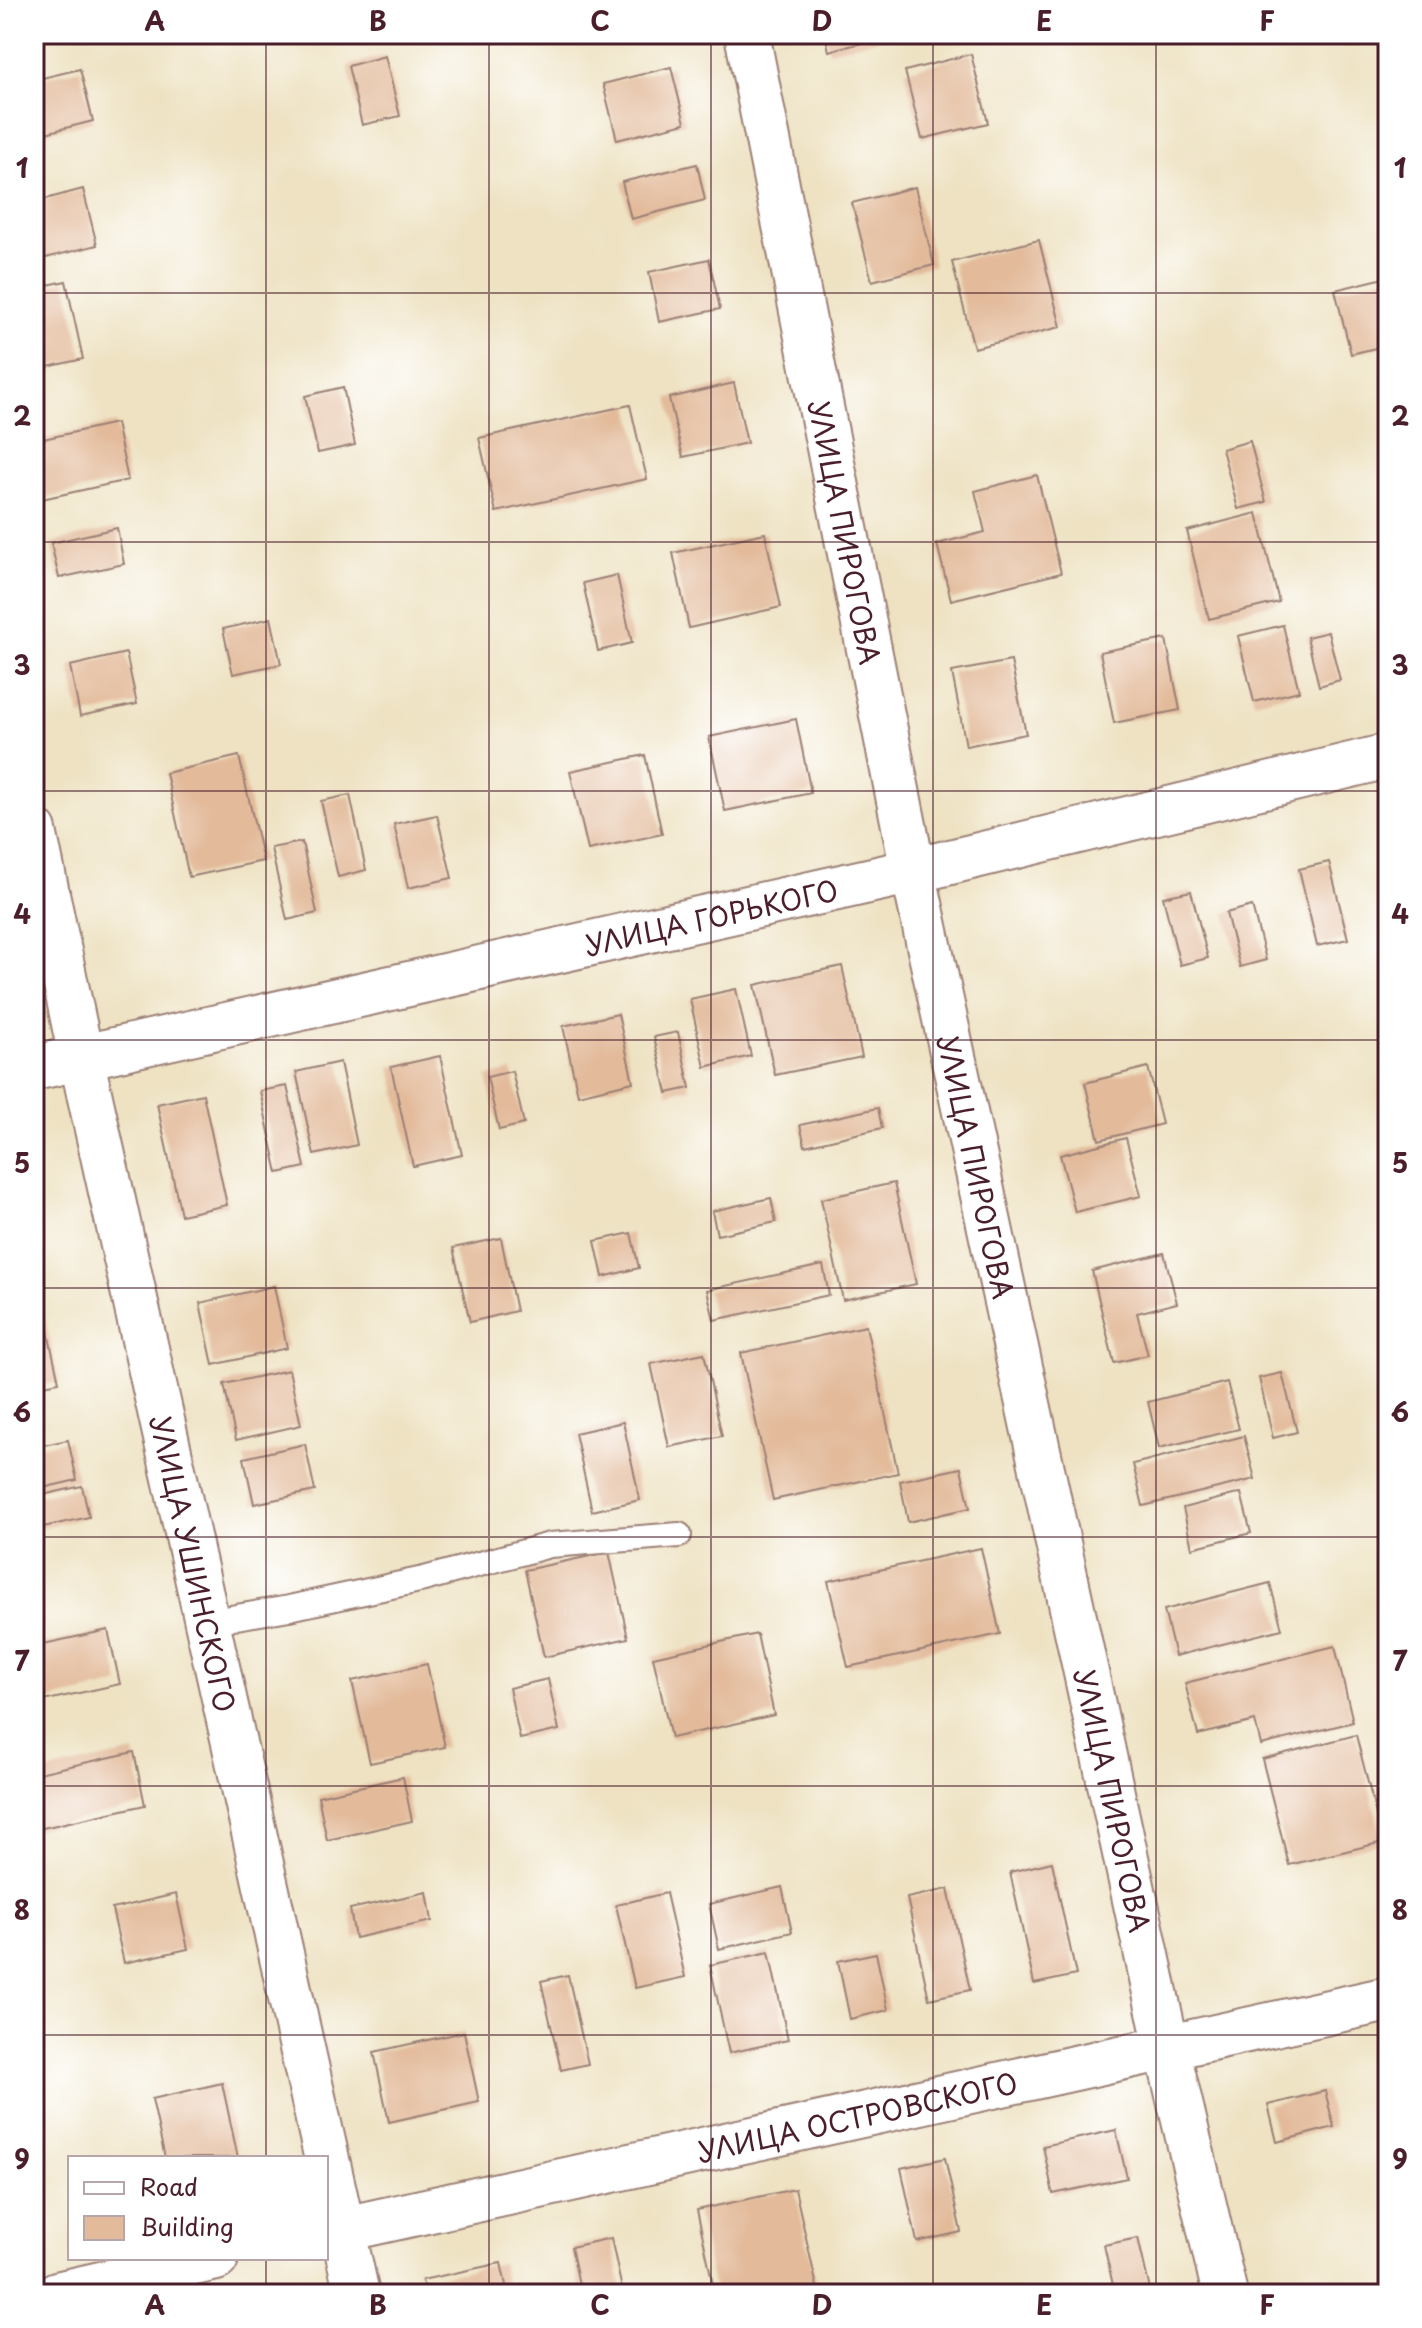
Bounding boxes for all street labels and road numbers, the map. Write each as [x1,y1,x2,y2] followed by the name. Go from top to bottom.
[799,397,893,668] street label: УЛИЦА ПИРОГОВА
[580,867,842,965] street label: УЛИЦА ГОРЬКОГО
[928,1031,1026,1303] street label: УЛИЦА ПИРОГОВА
[140,1411,248,1716] street label: УЛИЦА УШИНСКОГО
[1064,1665,1163,1936] street label: УЛИЦА ПИРОГОВА
[693,2060,1021,2172] street label: УЛИЦА ОСТРОВСКОГО

